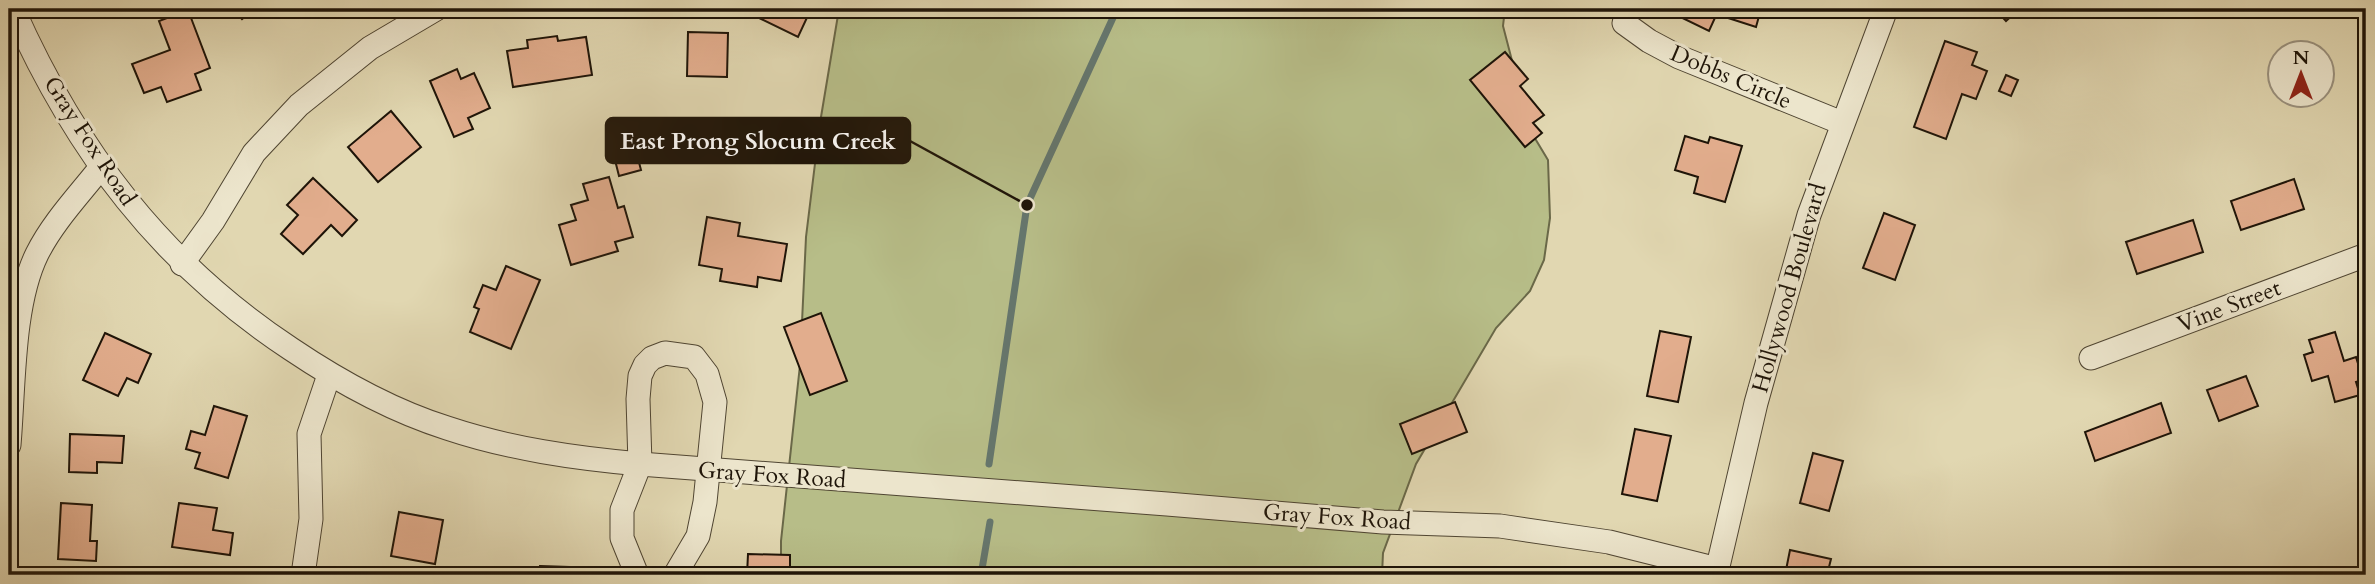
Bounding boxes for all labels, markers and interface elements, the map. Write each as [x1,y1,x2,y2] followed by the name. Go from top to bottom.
[1666,38,1796,116] street label: Dobbs Circle
[2266,38,2336,108] north arrow
[2293,45,2310,71] text: N
[37,70,144,212] street label: Gray Fox Road
[606,118,910,163] callout: East Prong Slocum Creek
[620,125,896,158] text: East Prong Slocum Creek
[1744,179,1834,396] street label: Hollywood Boulevard
[2173,272,2285,340] street label: Vine Street
[697,454,848,496] street label: Gray Fox Road
[1262,496,1413,538] street label: Gray Fox Road

